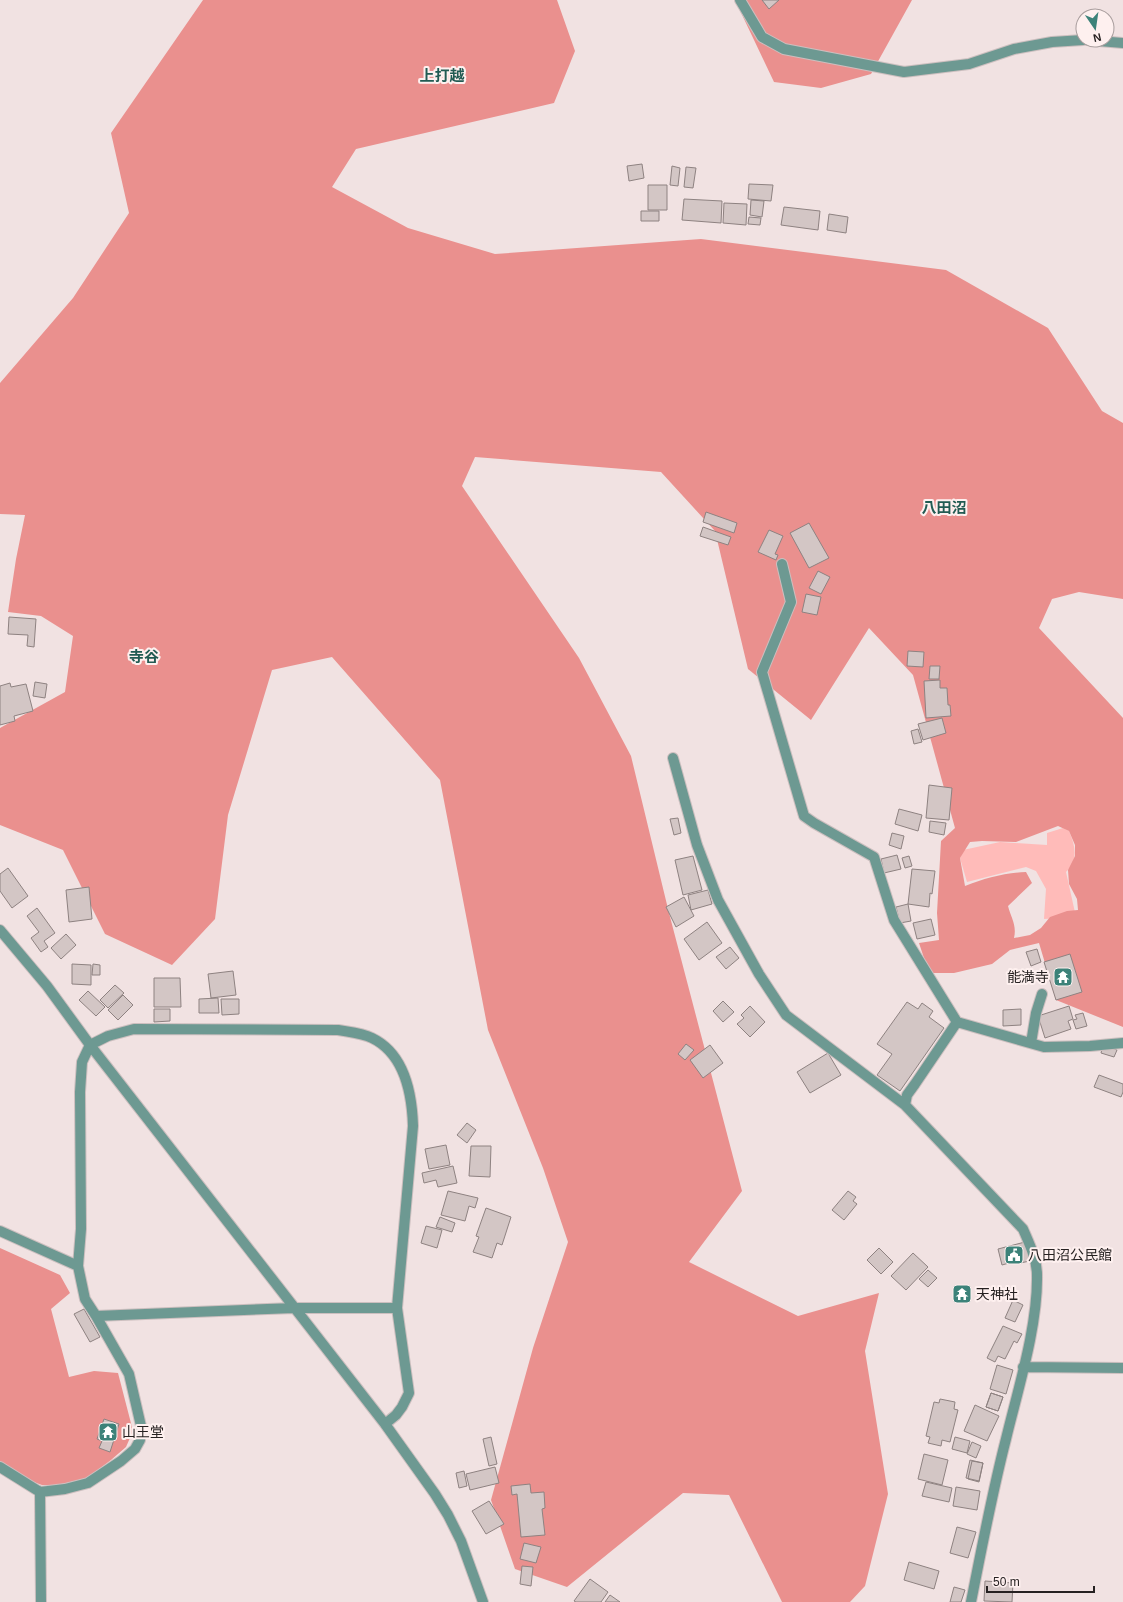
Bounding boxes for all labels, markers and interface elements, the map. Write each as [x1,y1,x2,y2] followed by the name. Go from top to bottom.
[1075,8,1115,48] north arrow
[1092,31,1102,44] text: N
[419,67,465,84] district label: 上打越
[921,499,967,516] district label: 八田沼
[129,648,159,665] district label: 寺谷
[1052,966,1074,988] temple icon: 能満寺
[1007,969,1049,985] place label: 能満寺
[1003,1244,1025,1266] public building icon: 八田沼公民館
[1028,1247,1112,1263] place label: 八田沼公民館
[951,1283,973,1305] temple icon: 天神社
[976,1286,1018,1302] place label: 天神社
[97,1421,119,1443] temple icon: 山王堂
[122,1424,164,1440] place label: 山王堂
[987,1568,1094,1594] scale bar
[993,1575,1020,1589] text: 50 m

